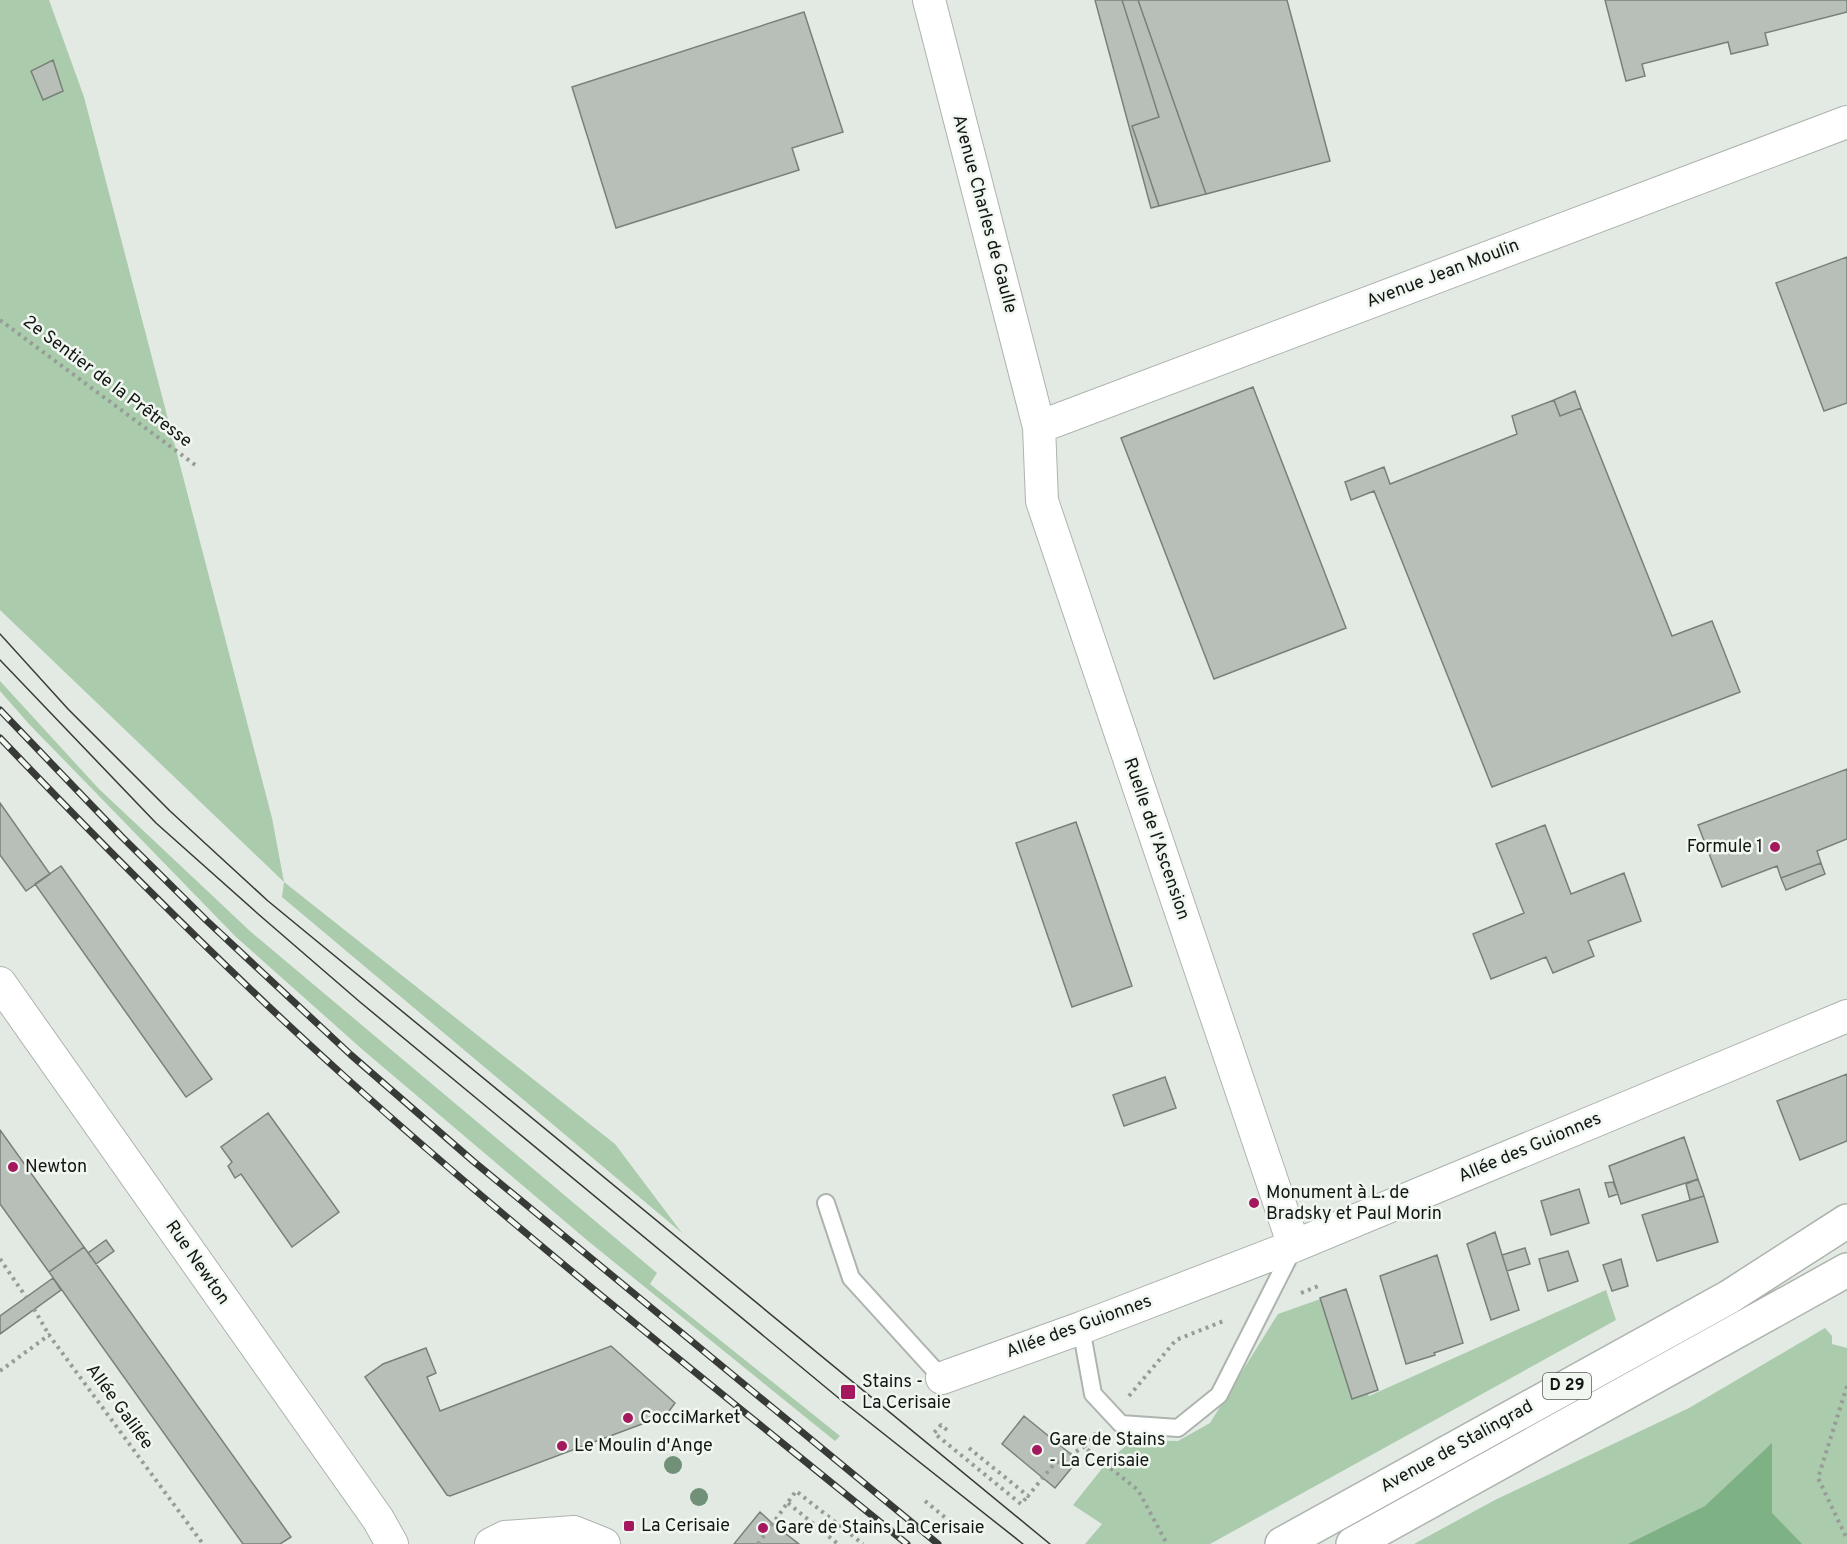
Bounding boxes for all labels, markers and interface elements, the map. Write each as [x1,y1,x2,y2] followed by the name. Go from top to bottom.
[946,112,1022,316] street label: Avenue Charles de Gaulle
[1363,234,1523,314] street label: Avenue Jean Moulin
[18,311,196,453] street label: 2e Sentier de la Prêtresse
[1117,755,1195,923] street label: Ruelle de l'Ascension
[1687,836,1763,859] place label: Formule 1
[1768,840,1782,854] marker: Formule 1
[1455,1107,1605,1189] street label: Allée des Guionnes
[25,1156,87,1179] place label: Newton
[6,1160,20,1174] marker: Newton
[1266,1182,1442,1226] place label: Monument à L. de Bradsky et Paul Morin
[1247,1196,1261,1210] marker: Monument à L. de Bradsky et Paul Morin
[160,1216,234,1310] street label: Rue Newton
[1003,1290,1155,1364] street label: Allée des Guionnes
[80,1360,158,1454] street label: Allée Galilée
[862,1371,951,1415] place label: Stains - La Cerisaie
[1543,1373,1591,1399] road number: D 29
[839,1383,857,1401] marker: Stains - La Cerisaie
[1376,1395,1538,1499] street label: Avenue de Stalingrad
[640,1407,741,1430] place label: CocciMarket
[621,1411,635,1425] marker: CocciMarket
[1049,1429,1165,1473] place label: Gare de Stains - La Cerisaie
[574,1435,713,1458] place label: Le Moulin d'Ange
[555,1439,569,1453] marker: Le Moulin d'Ange
[1030,1443,1044,1457] marker: Gare de Stains - La Cerisaie
[641,1515,730,1538] place label: La Cerisaie
[775,1517,985,1540] place label: Gare de Stains La Cerisaie
[622,1519,636,1533] marker: La Cerisaie
[756,1521,770,1535] marker: Gare de Stains La Cerisaie

